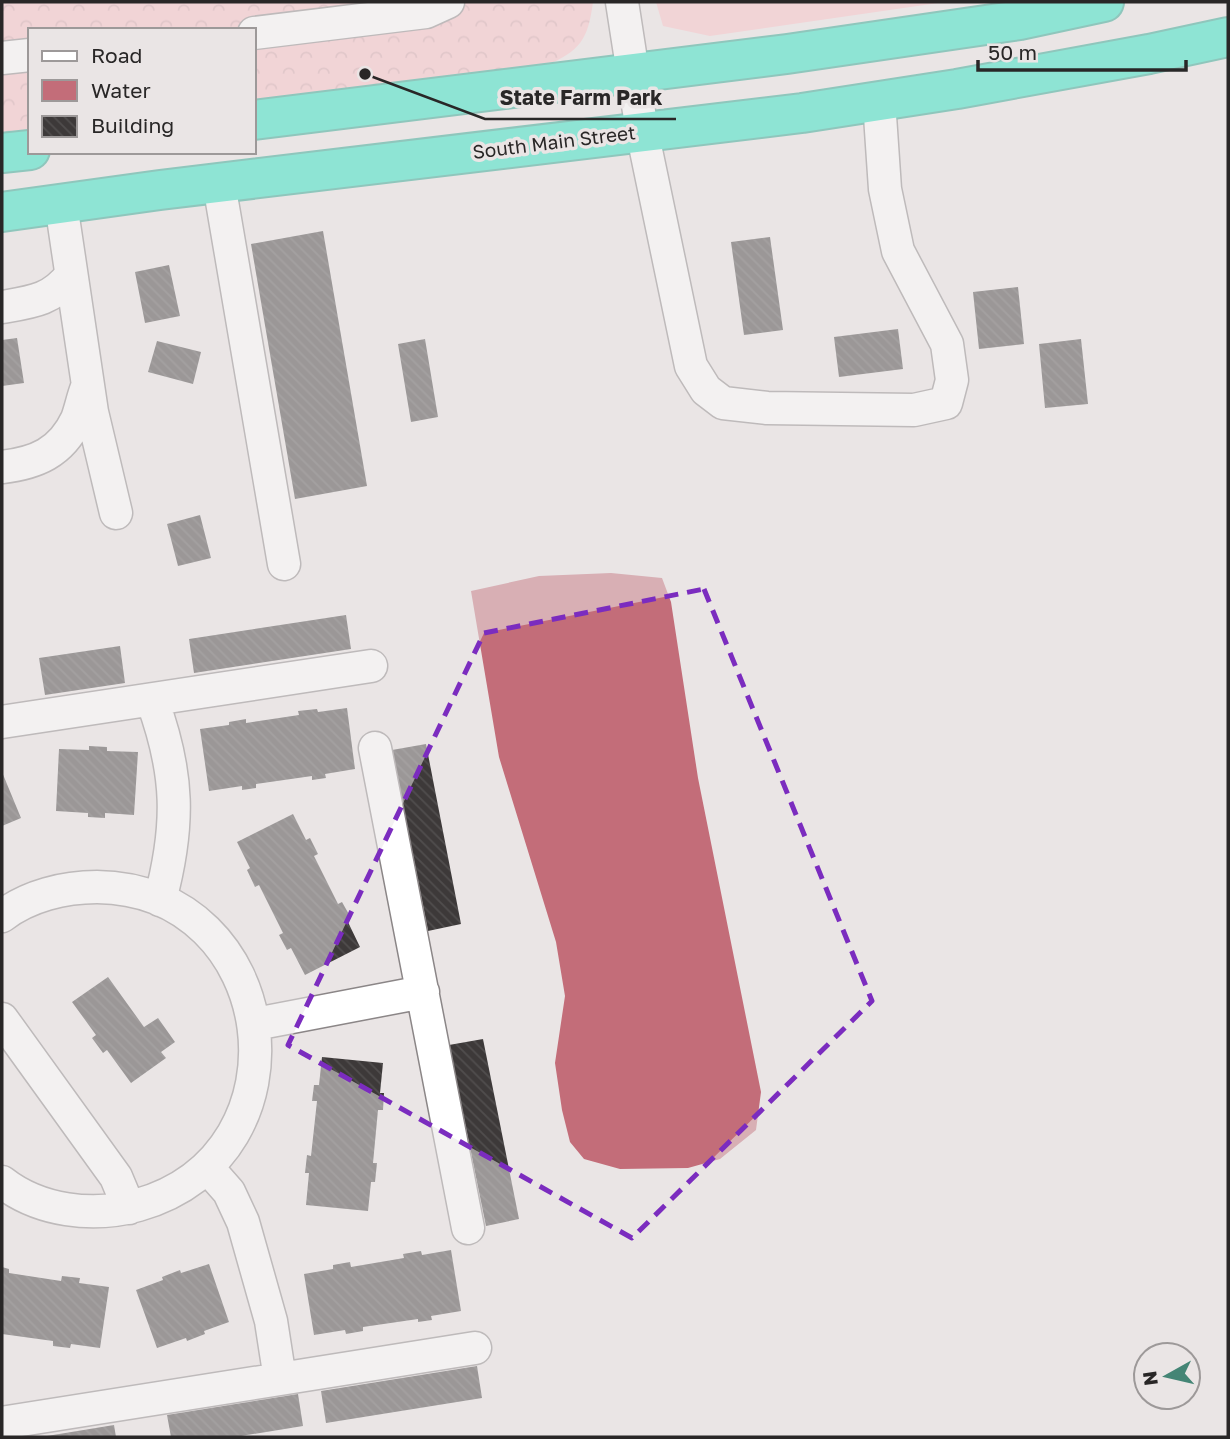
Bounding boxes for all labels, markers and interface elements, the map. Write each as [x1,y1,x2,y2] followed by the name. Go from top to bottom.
[28,28,256,154] legend
[978,28,1186,72] scale bar
[988,39,1037,65] text: 50 m
[91,42,142,68] text: Road
[91,77,151,103] text: Water
[485,77,676,119] callout: State Farm Park
[500,84,662,110] text: State Farm Park
[91,112,174,138] text: Building
[471,120,637,163] street label: South Main Street
[1132,1341,1202,1411] north arrow
[1137,1370,1162,1387] text: N

